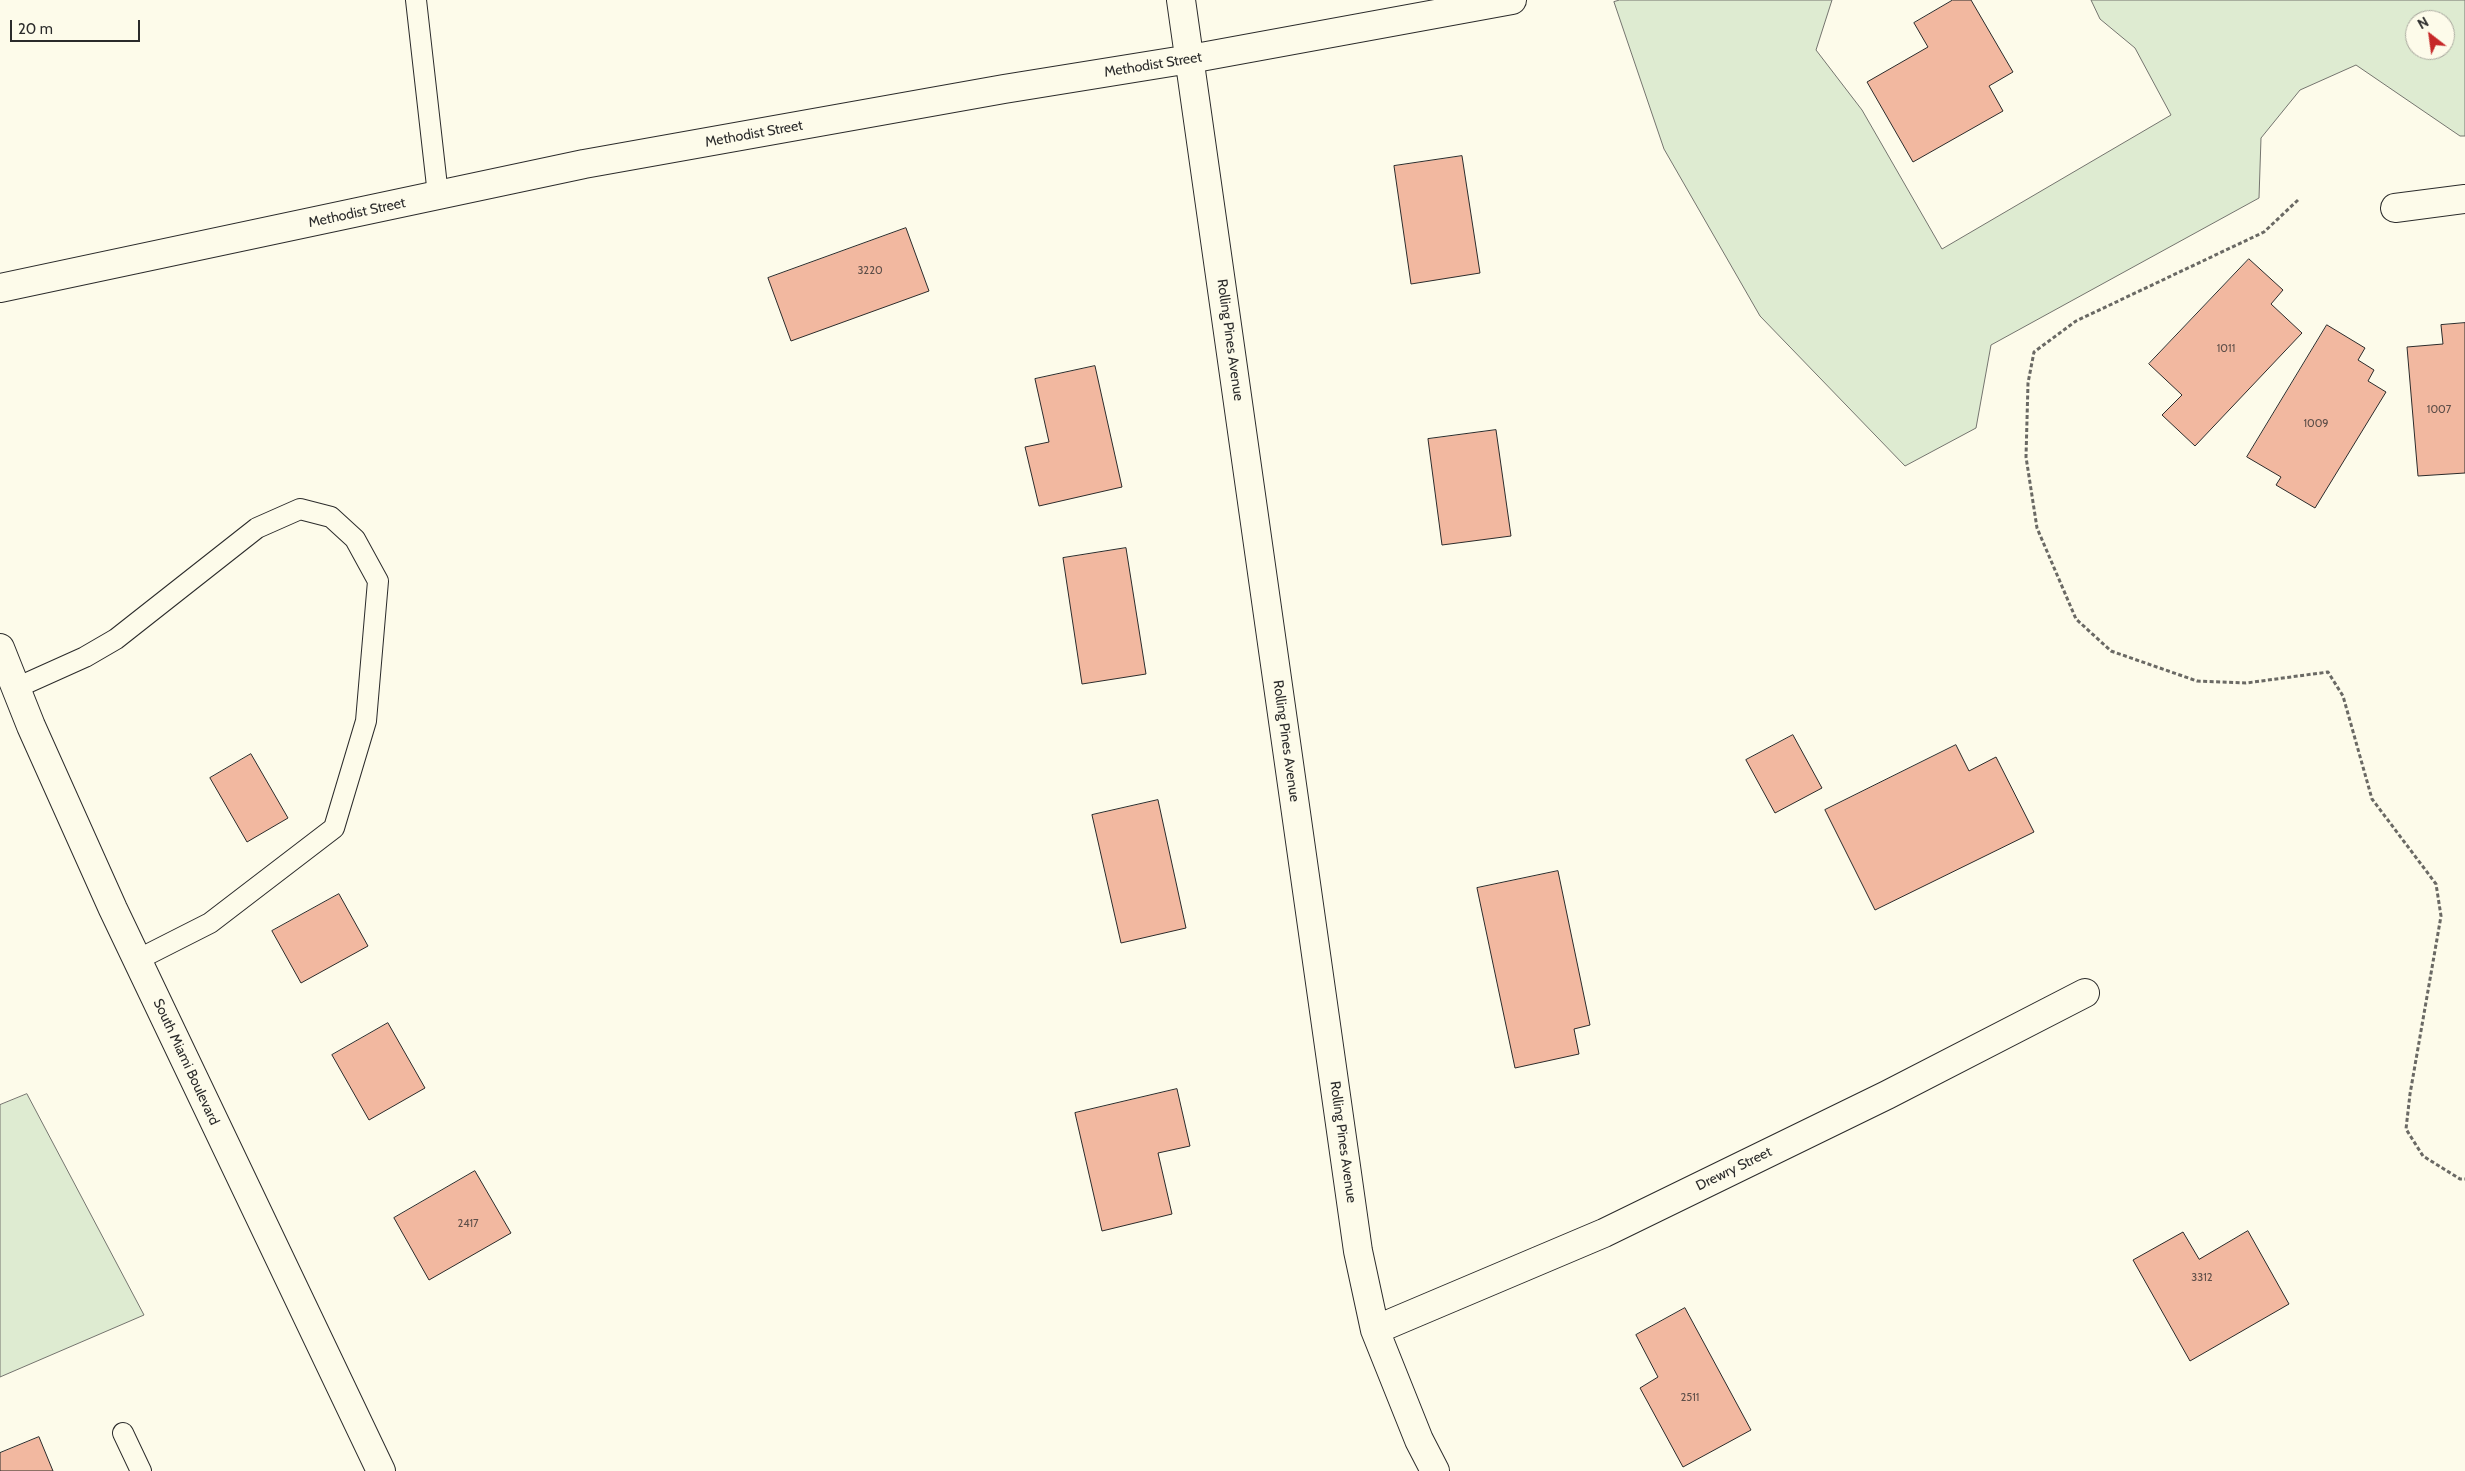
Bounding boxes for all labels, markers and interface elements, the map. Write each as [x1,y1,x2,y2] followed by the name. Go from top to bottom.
[12,10,142,42] scale bar
[2405,10,2455,60] north arrow
[2414,13,2432,33] text: N
[18,20,53,38] text: 20 m
[1103,49,1203,81] street label: Methodist Street
[704,117,804,151] street label: Methodist Street
[307,195,407,231] street label: Methodist Street
[857,264,883,278] house number: 3220
[1213,278,1247,402] street label: Rolling Pines Avenue
[2217,342,2235,356] house number: 1011
[2427,403,2451,417] house number: 1007
[2303,417,2329,431] house number: 1009
[1269,679,1303,803] street label: Rolling Pines Avenue
[149,996,223,1128] street label: South Miami Boulevard
[1326,1080,1360,1204] street label: Rolling Pines Avenue
[1693,1143,1775,1195] street label: Drewry Street
[457,1217,479,1231] house number: 2417
[2191,1271,2213,1285] house number: 3312
[1681,1391,1699,1405] house number: 2511

